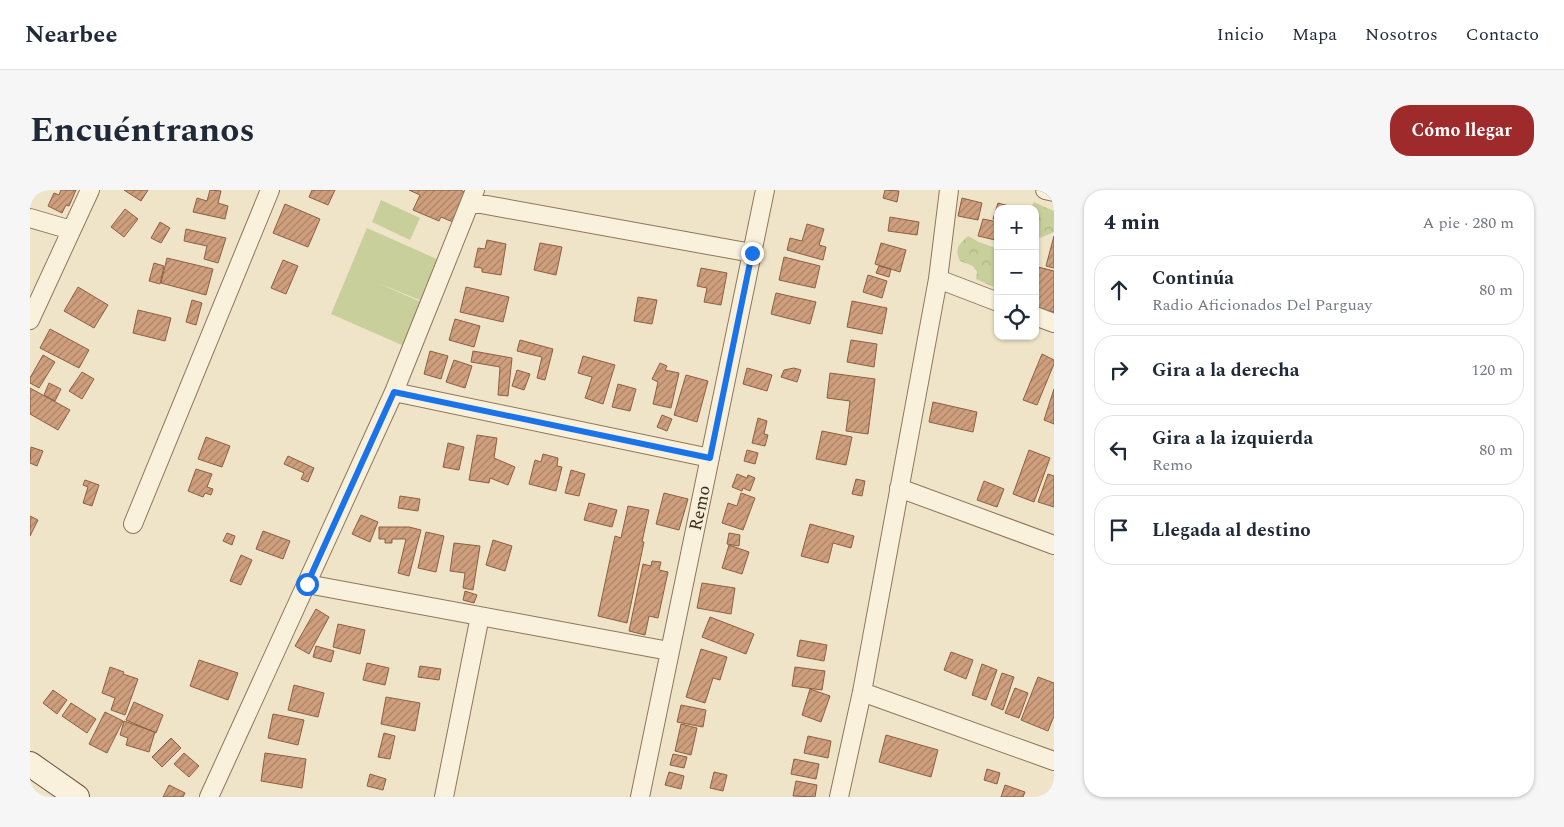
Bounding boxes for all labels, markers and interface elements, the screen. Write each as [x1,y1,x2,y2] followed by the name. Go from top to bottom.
[25,17,117,53] text: Nearbee
[1217,21,1264,48] text: Inicio
[1292,21,1337,48] text: Mapa
[1365,21,1438,48] text: Nosotros
[1466,21,1539,48] text: Contacto
[30,104,255,157] text: Encuéntranos
[1390,105,1534,156] button: Cómo llegar
[994,205,1039,340] map controls
[994,205,1039,250] button: +
[1104,207,1160,239] text: 4 min
[1422,211,1514,235] text: A pie · 280 m
[741,242,764,265] route end
[994,250,1039,295] button: −
[1152,264,1234,293] text: Continúa
[1105,276,1133,304] icon: ahead
[1479,278,1513,302] text: 80 m
[1152,293,1372,317] text: Radio Aficionados Del Parguay
[994,295,1039,340] button: locate
[1105,356,1133,384] icon: right
[1152,356,1299,385] text: Gira a la derecha
[1471,358,1513,382] text: 120 m
[1152,424,1313,453] text: Gira a la izquierda
[1105,436,1133,464] icon: left
[1479,438,1513,462] text: 80 m
[1152,453,1193,477] text: Remo
[682,483,718,533] street label: Remo
[1105,516,1133,544] icon: arrive
[1152,516,1311,545] text: Llegada al destino
[296,573,319,596] route start

